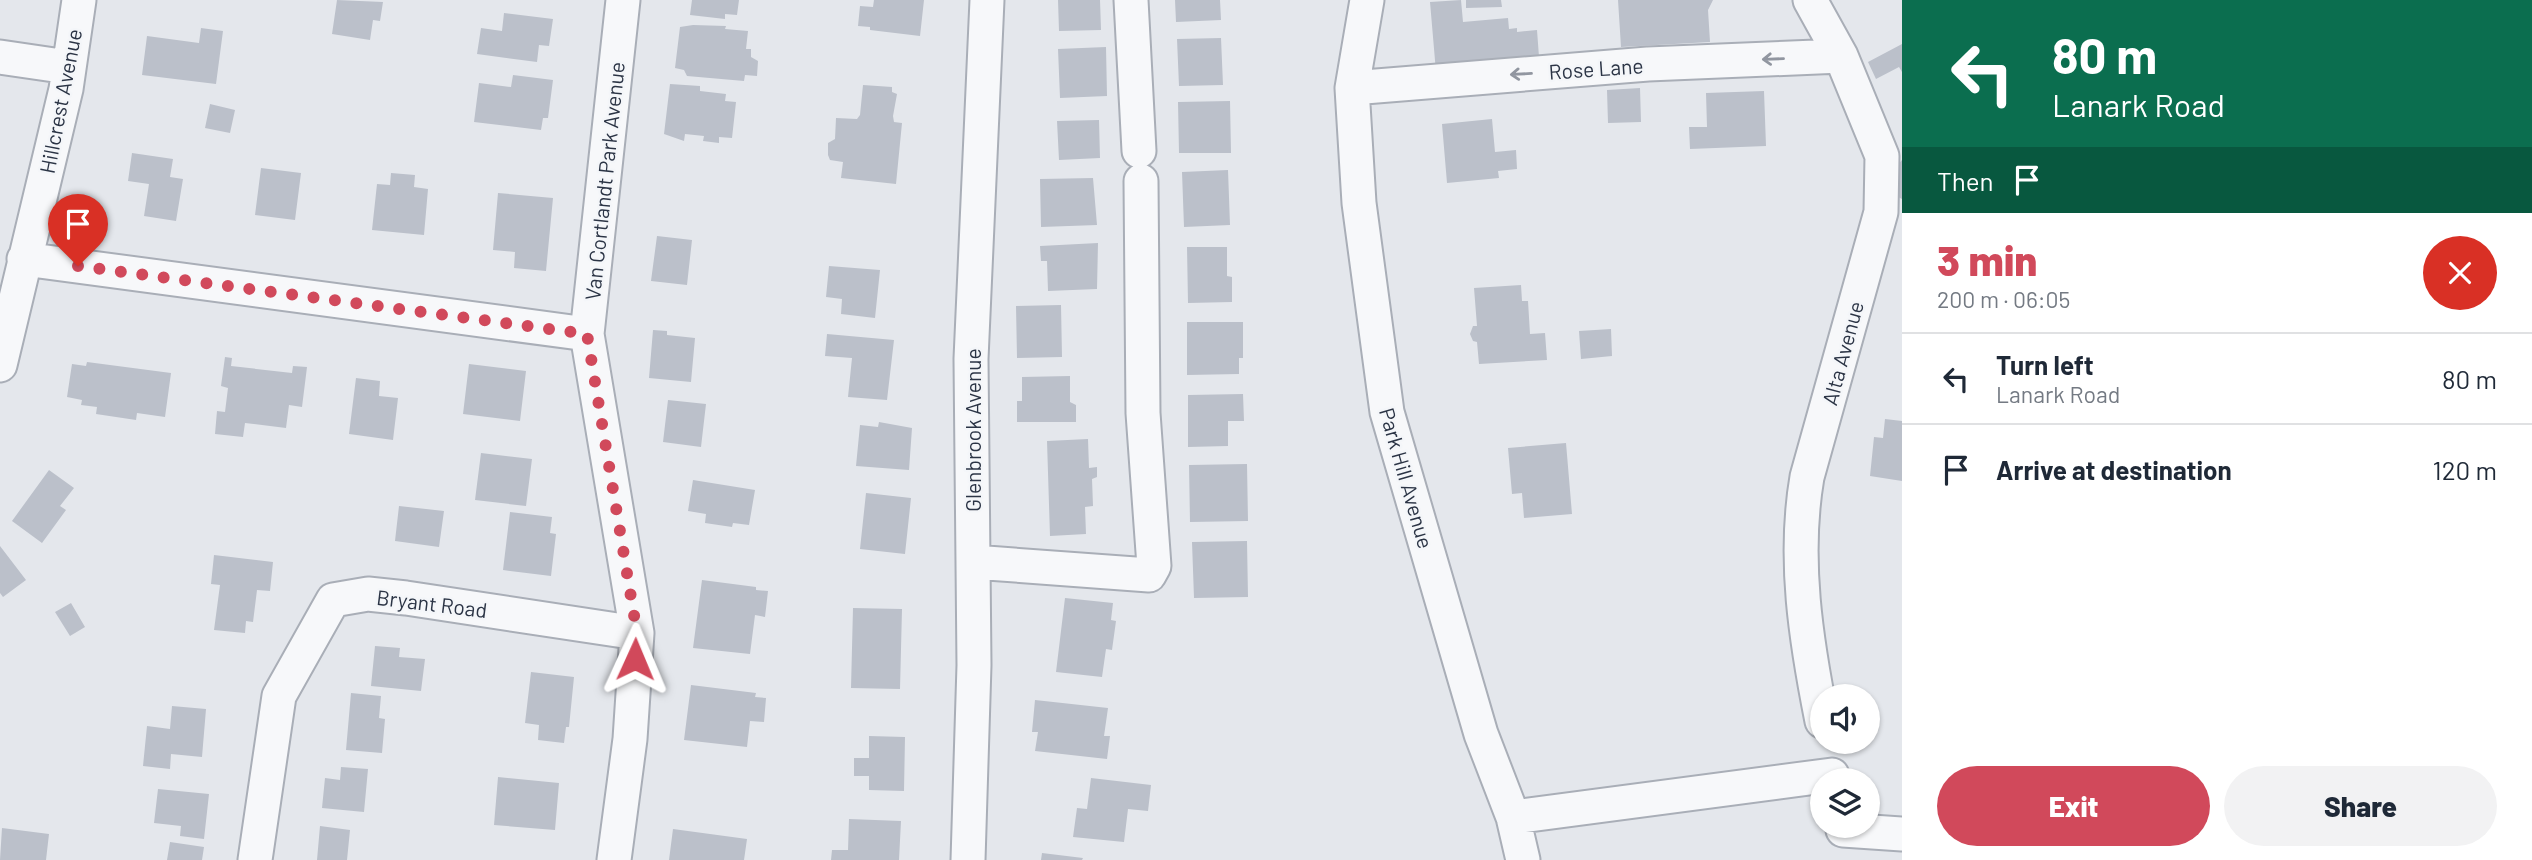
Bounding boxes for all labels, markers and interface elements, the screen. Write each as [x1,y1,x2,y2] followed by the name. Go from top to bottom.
[2052,25,2157,84] text: 80 m
[34,27,86,175] street label: Hillcrest Avenue
[1937,28,2028,119] icon: left
[1548,52,1644,84] street label: Rose Lane
[1761,52,1784,65] one-way arrow
[579,61,629,301] street label: Van Cortlandt Park Avenue
[1510,68,1533,81] one-way arrow
[2052,85,2225,123] text: Lanark Road
[2008,161,2046,199] icon: arrive
[1937,165,1994,196] text: Then
[48,194,108,266] pin
[59,205,97,243] icon: arrive
[1937,234,2037,284] text: 3 min
[2423,236,2497,310] button: close
[1937,285,2070,313] text: 200 m · 06:05
[1816,298,1868,408] street label: Alta Avenue
[960,348,985,512] street label: Glenbrook Avenue
[1996,349,2094,380] text: Turn left
[1937,360,1975,398] icon: left
[2442,363,2497,394] text: 80 m
[1996,380,2120,408] text: Lanark Road
[1375,405,1439,551] street label: Park Hill Avenue
[1937,451,1975,489] icon: arrive
[1996,454,2232,485] text: Arrive at destination
[2433,454,2497,485] text: 120 m
[375,584,489,622] street label: Bryant Road
[598,622,672,696] position arrow
[1810,684,1880,838] map controls
[1810,684,1880,754] button: sound
[1937,766,2210,846] button: Exit
[2224,766,2497,846] button: Share
[1810,768,1880,838] button: layers

